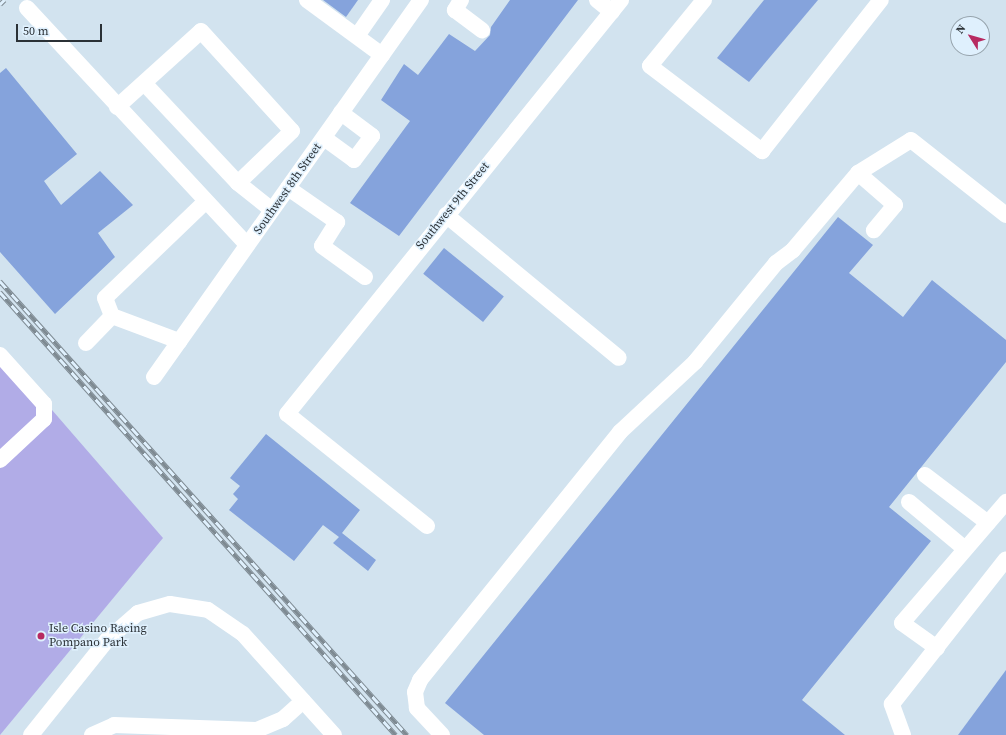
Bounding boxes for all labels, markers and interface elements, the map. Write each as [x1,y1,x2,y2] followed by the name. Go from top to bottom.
[18,16,104,42] scale bar
[950,16,990,56] north arrow
[952,21,969,37] text: N
[23,23,49,39] text: 50 m
[251,141,325,237] street label: Southwest 8th Street
[413,159,493,253] street label: Southwest 9th Street
[49,622,147,650] place label: Isle Casino Racing Pompano Park
[36,631,46,641] marker: Isle Casino Racing Pompano Park

